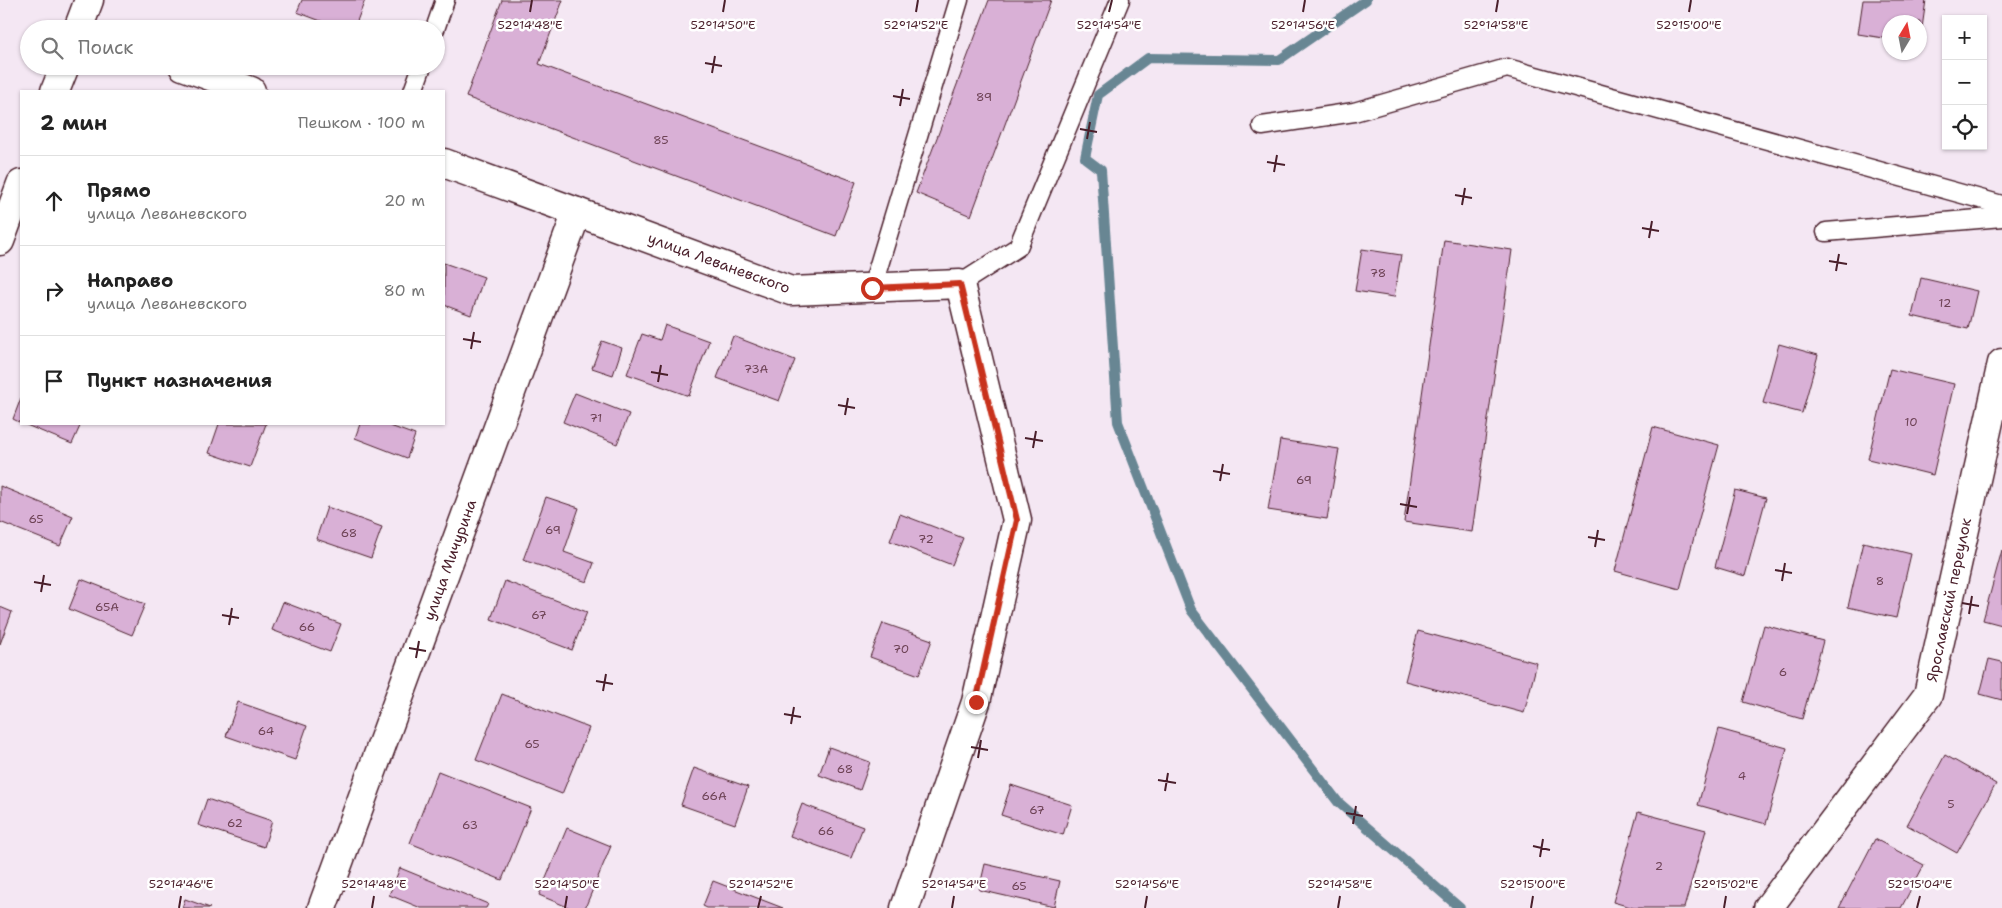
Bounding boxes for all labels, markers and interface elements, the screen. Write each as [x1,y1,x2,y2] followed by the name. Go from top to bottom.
[1882,15,1927,60] north arrow
[1942,15,1987,150] map controls
[1942,15,1987,60] button: +
[497,17,563,33] text: 52°14'48"E
[690,17,756,33] text: 52°14'50"E
[884,17,948,33] text: 52°14'52"E
[1077,17,1141,33] text: 52°14'54"E
[1271,17,1335,33] text: 52°14'56"E
[1464,17,1528,33] text: 52°14'58"E
[1656,17,1722,33] text: 52°15'00"E
[20,20,445,75] search box
[38,34,66,62] icon: search
[78,35,133,60] text: Поиск
[1942,60,1987,105] button: −
[976,89,992,105] house number: 89
[1942,105,1987,150] button: locate
[40,109,107,137] text: 2 мин
[298,112,425,133] text: Пешком · 100 m
[653,132,669,148] house number: 85
[87,178,151,203] text: Прямо
[40,187,68,215] icon: ahead
[384,190,425,211] text: 20 m
[87,203,247,224] text: улица Леваневского
[645,228,793,298] street label: улица Леваневского
[1370,265,1386,281] house number: 78
[87,268,173,293] text: Направо
[40,277,68,305] icon: right
[861,277,884,300] route start
[384,280,425,301] text: 80 m
[87,293,247,314] text: улица Леваневского
[1939,295,1951,311] house number: 12
[744,361,769,377] house number: 73А
[40,367,68,395] icon: arrive
[87,368,272,393] text: Пункт назначения
[590,410,602,426] house number: 71
[1904,414,1918,430] house number: 10
[1296,472,1312,488] house number: 69
[419,496,481,623] street label: улица Мичурина
[28,511,44,527] house number: 65
[1922,516,1976,684] street label: Ярославский переулок
[545,522,561,538] house number: 69
[341,525,357,541] house number: 68
[918,531,934,547] house number: 72
[1876,573,1884,589] house number: 8
[95,599,119,615] house number: 65А
[531,607,547,623] house number: 67
[299,619,315,635] house number: 66
[893,641,909,657] house number: 70
[1779,664,1787,680] house number: 6
[965,691,988,714] route end
[258,723,274,739] house number: 64
[524,736,540,752] house number: 65
[837,761,853,777] house number: 68
[1738,768,1746,784] house number: 4
[701,788,727,804] house number: 66А
[1947,796,1955,812] house number: 5
[1029,802,1045,818] house number: 67
[227,815,243,831] house number: 62
[462,817,478,833] house number: 63
[818,823,834,839] house number: 66
[1655,858,1663,874] house number: 2
[149,876,213,892] text: 52°14'46"E
[341,876,407,892] text: 52°14'48"E
[534,876,600,892] text: 52°14'50"E
[729,876,793,892] text: 52°14'52"E
[922,876,986,892] text: 52°14'54"E
[1115,876,1179,892] text: 52°14'56"E
[1308,876,1372,892] text: 52°14'58"E
[1500,876,1566,892] text: 52°15'00"E
[1694,876,1758,892] text: 52°15'02"E
[1888,876,1952,892] text: 52°15'04"E
[1011,878,1027,894] house number: 65

